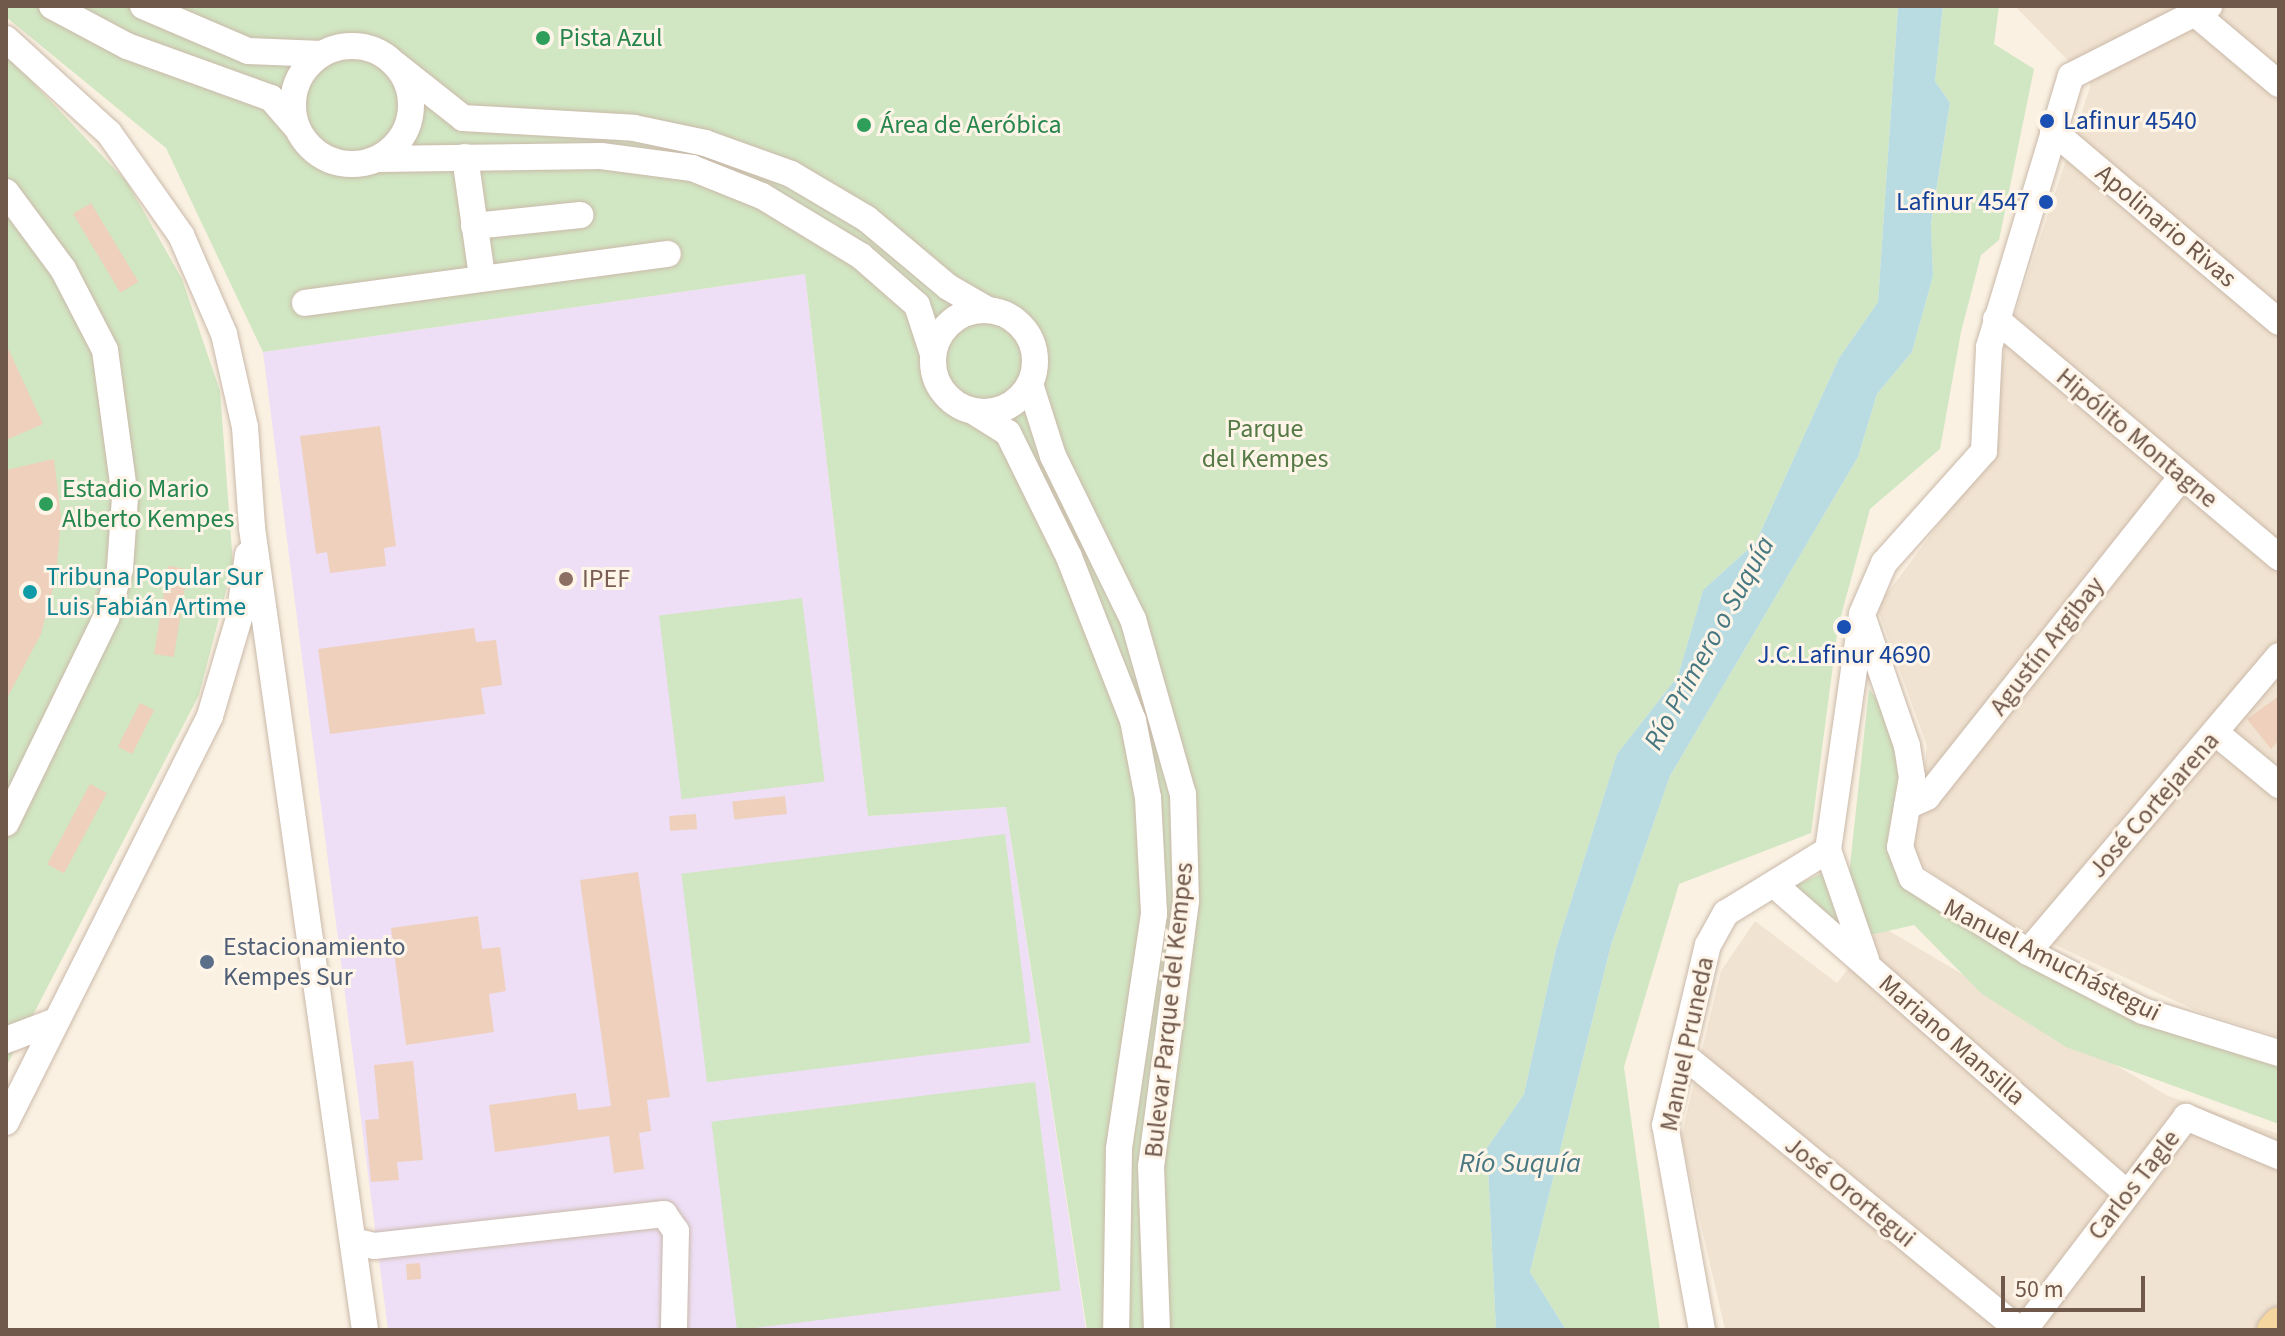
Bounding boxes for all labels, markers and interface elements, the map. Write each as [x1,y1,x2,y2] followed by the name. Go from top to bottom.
[559,22,663,54] place label: Pista Azul
[534,29,552,47] marker: Pista Azul
[2063,105,2197,137] place label: Lafinur 4540
[880,109,1062,141] place label: Área de Aeróbica
[2038,112,2056,130] marker: Lafinur 4540
[855,116,873,134] marker: Área de Aeróbica
[2089,158,2243,294] street label: Apolinario Rivas
[1896,186,2030,218] place label: Lafinur 4547
[2037,193,2055,211] marker: Lafinur 4547
[2050,361,2224,515] street label: Hipólito Montagne
[1202,413,1328,474] park label: Parque del Kempes
[62,473,234,534] place label: Estadio Mario Alberto Kempes
[37,495,55,513] marker: Estadio Mario Alberto Kempes
[1636,530,1782,756] water label: Río Primero o Suquía
[46,561,263,622] place label: Tribuna Popular Sur Luis Fabián Artime
[582,563,630,595] place label: IPEF
[557,570,575,588] marker: IPEF
[1983,570,2111,722] street label: Agustín Argibay
[21,583,39,601] marker: Tribuna Popular Sur Luis Fabián Artime
[1835,618,1853,636] marker: J.C.Lafinur 4690
[1757,639,1931,671] place label: J.C.Lafinur 4690
[2082,726,2226,884] street label: José Cortejarena
[1138,861,1200,1159] street label: Bulevar Parque del Kempes
[1938,892,2166,1028] street label: Manuel Amuchástegui
[223,931,406,992] place label: Estacionamiento Kempes Sur
[198,953,216,971] marker: Estacionamiento Kempes Sur
[1653,954,1721,1134] street label: Manuel Pruneda
[1872,968,2032,1112] street label: Mariano Mansilla
[2081,1124,2187,1246] street label: Carlos Tagle
[1778,1130,1922,1254] street label: José Orortegui
[1459,1146,1581,1180] water label: Río Suquía
[2005,1260,2149,1310] scale bar
[2015,1272,2064,1307] text: 50 m

